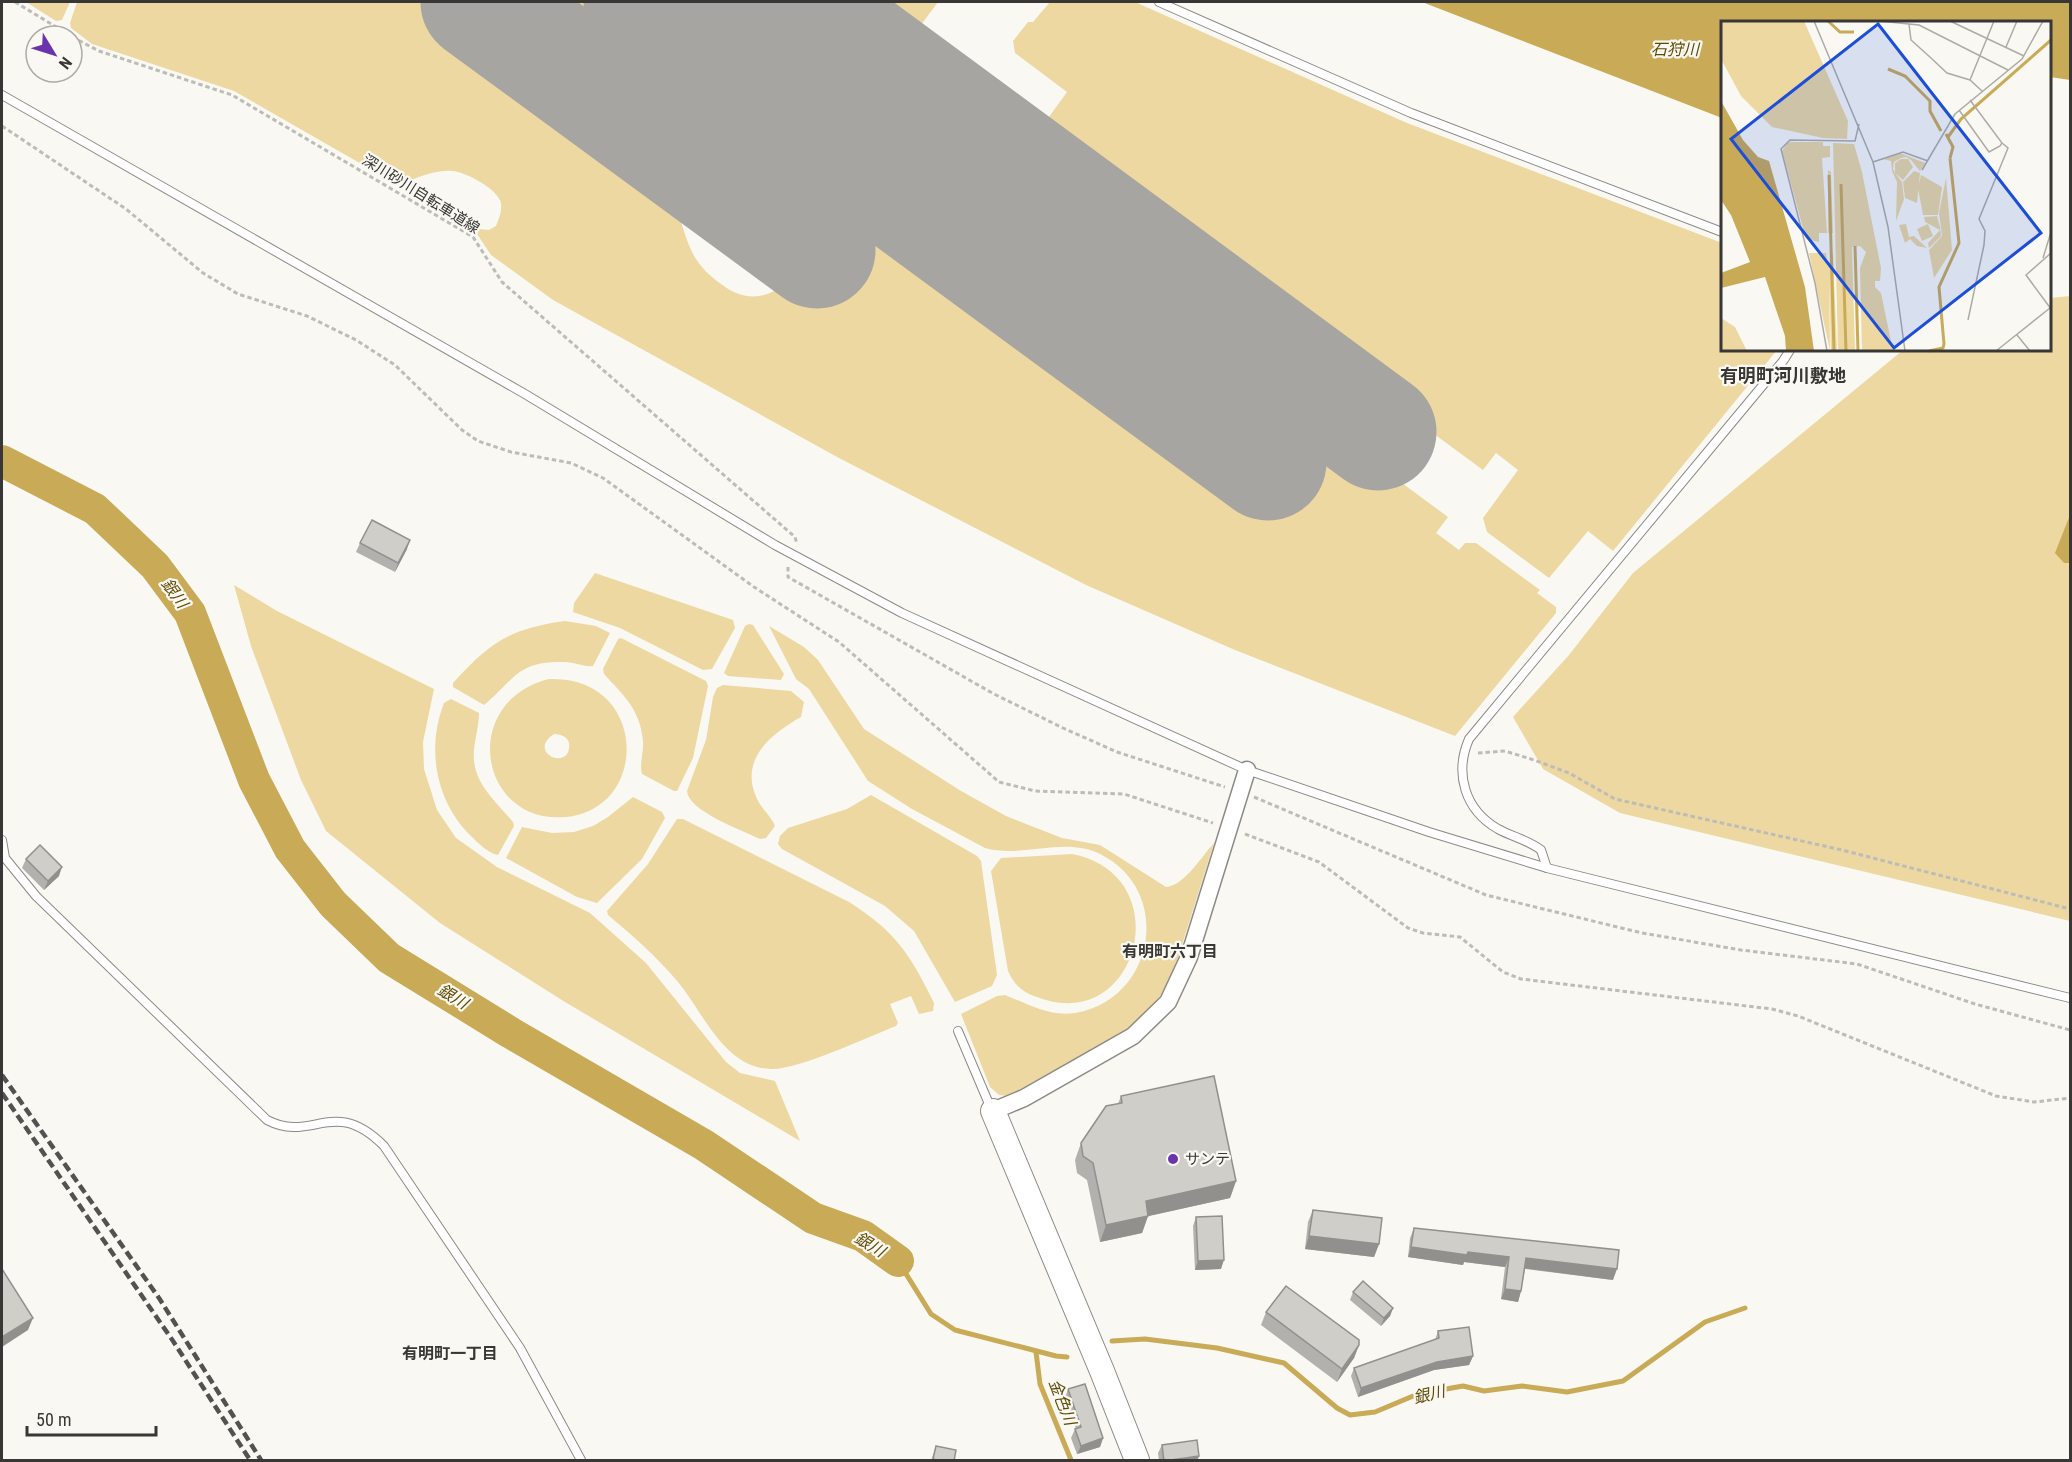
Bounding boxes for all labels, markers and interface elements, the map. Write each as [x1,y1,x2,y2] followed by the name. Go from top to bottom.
[1721,21,2051,351] inset map
[24,24,84,84] north arrow
[1651,40,1701,59] water label: 石狩川
[55,53,76,73] text: N
[359,151,483,237] street label: 深川砂川自転車道線
[1720,365,1846,386] district label: 有明町河川敷地
[158,575,193,613] water label: 銀川
[1122,942,1218,961] district label: 有明町六丁目
[434,980,473,1014] water label: 銀川
[1185,1150,1230,1168] place label: サンテ
[1166,1152,1180,1166] marker: サンテ
[851,1228,890,1262] water label: 銀川
[402,1344,498,1363] district label: 有明町一丁目
[1045,1376,1081,1430] water label: 金色川
[1411,1381,1449,1407] water label: 銀川
[27,1399,156,1437] scale bar
[36,1409,71,1430] text: 50 m

